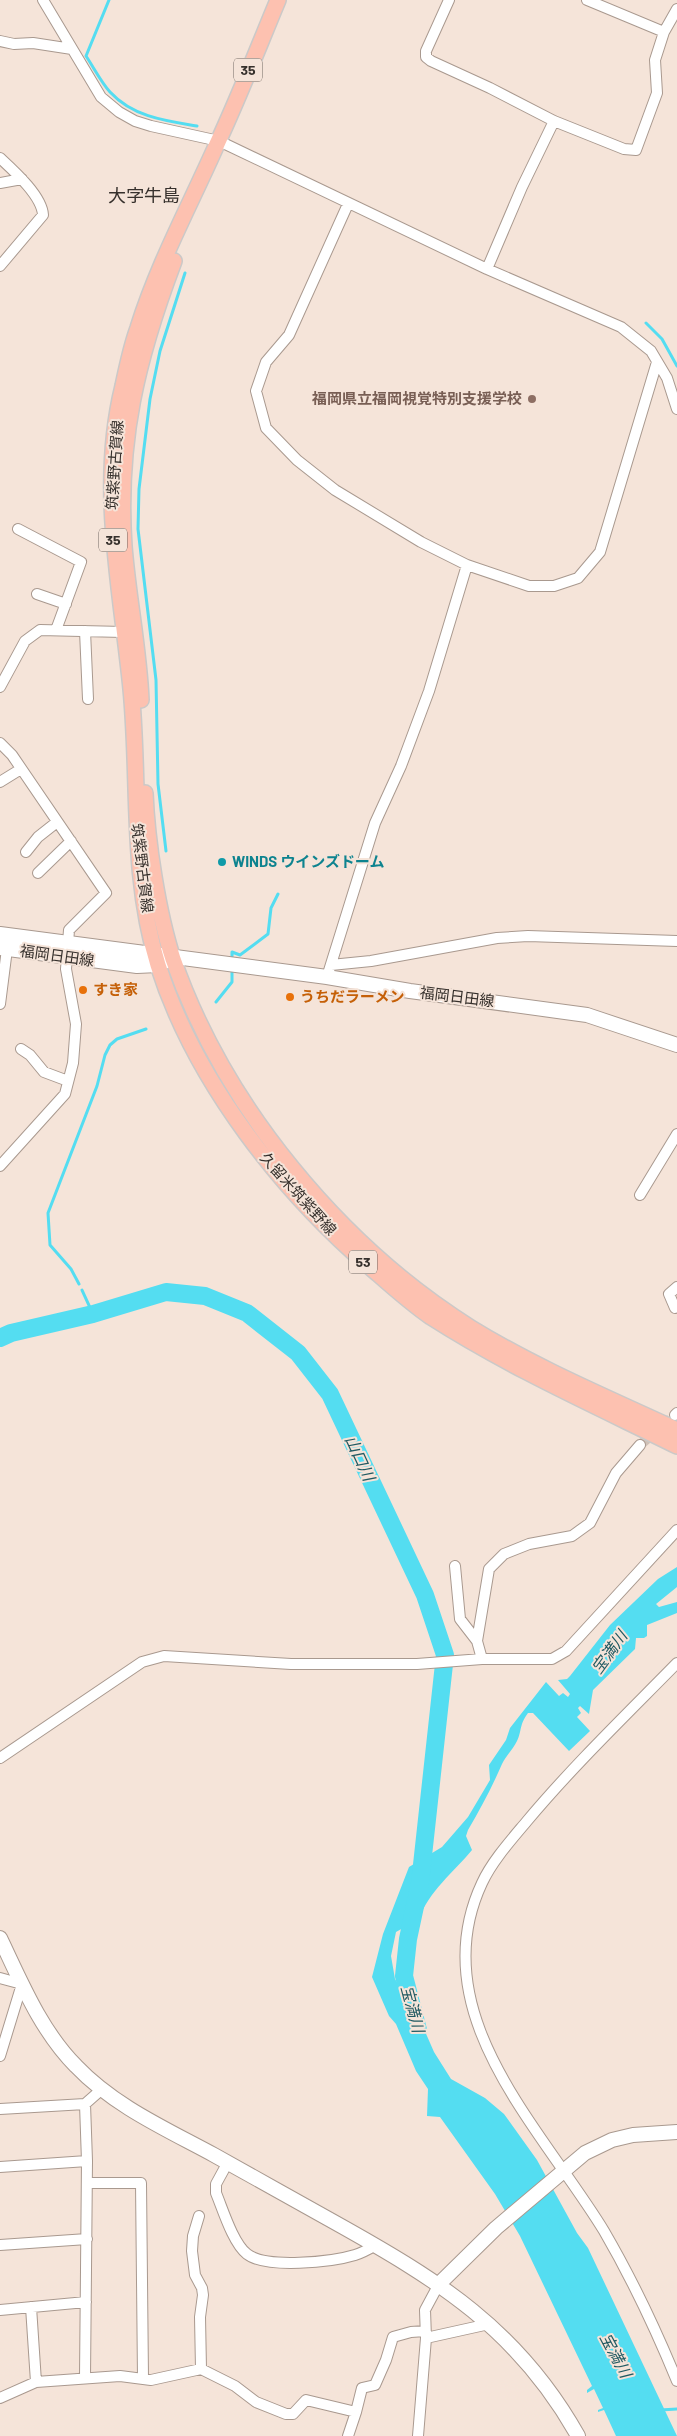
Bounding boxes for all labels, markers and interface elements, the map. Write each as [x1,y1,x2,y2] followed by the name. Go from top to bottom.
[234,58,262,82] road number: 35
[108,184,180,206] district label: 大字牛島
[311,389,522,407] place label: 福岡県立福岡視覚特別支援学校
[526,393,538,405] marker: 福岡県立福岡視覚特別支援学校
[102,419,126,510] street label: 筑紫野古賀線
[99,528,127,552] road number: 35
[129,822,157,914] street label: 筑紫野古賀線
[232,852,384,870] place label: WINDS ウインズドーム
[216,856,228,868] marker: WINDS ウインズドーム
[19,941,96,969] street label: 福岡日田線
[93,980,138,998] place label: すき家
[419,983,495,1010] street label: 福岡日田線
[77,984,89,996] marker: すき家
[300,987,404,1005] place label: うちだラーメン
[284,991,296,1003] marker: うちだラーメン
[257,1148,341,1238] street label: 久留米筑紫野線
[349,1250,377,1274] road number: 53
[342,1432,380,1485] water label: 山口川
[587,1625,632,1677] water label: 宝満川
[398,1983,429,2036] water label: 宝満川
[597,2329,637,2382] water label: 宝満川

